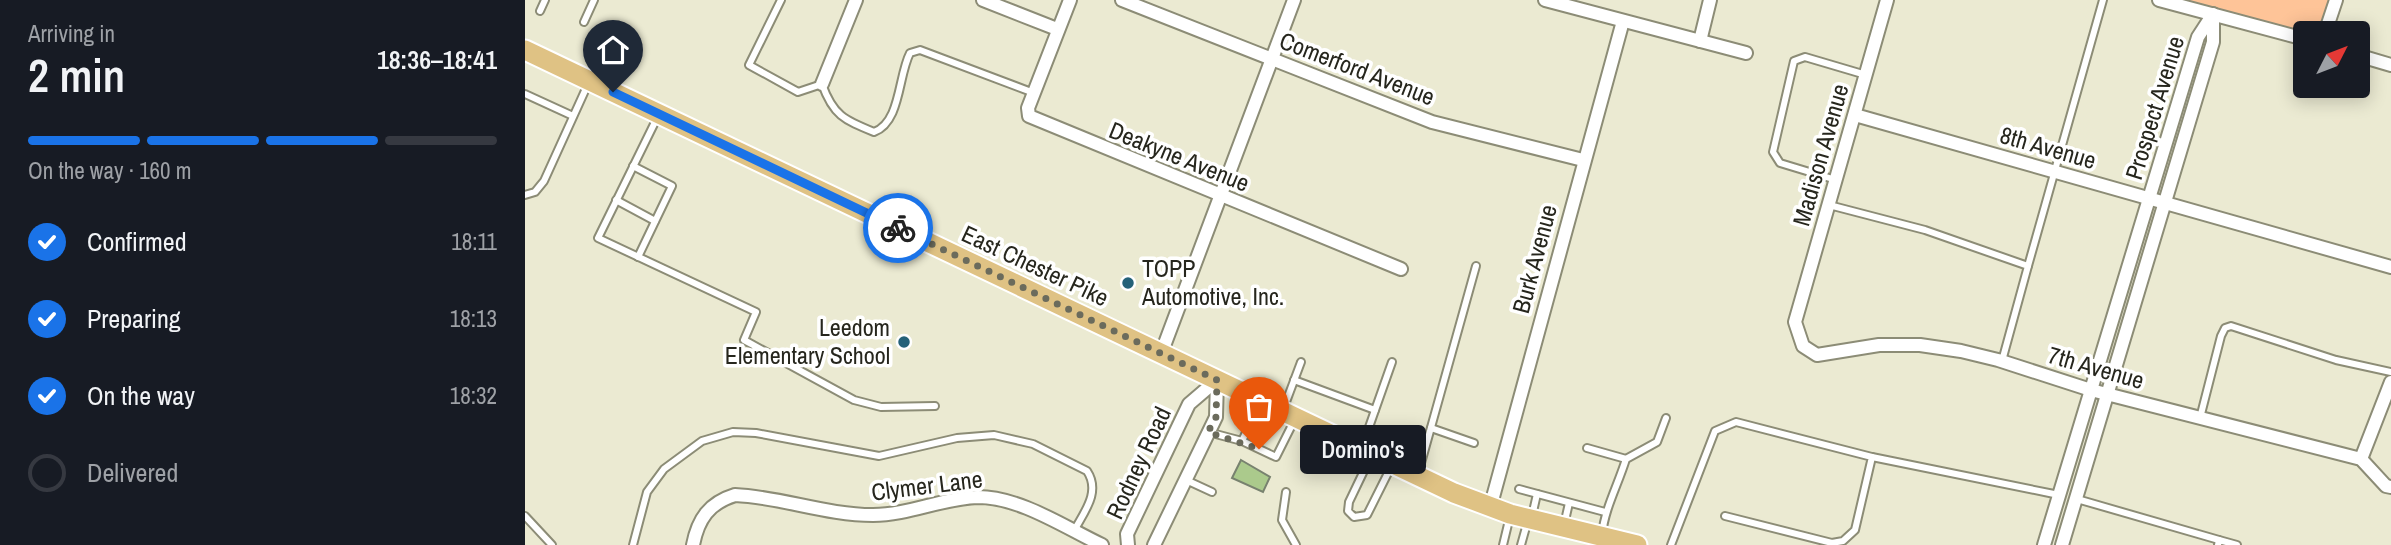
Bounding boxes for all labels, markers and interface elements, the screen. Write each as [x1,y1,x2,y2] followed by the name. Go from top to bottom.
[28,18,115,49] text: Arriving in
[583,20,643,92] pin
[2293,21,2369,98] north arrow
[2293,21,2370,98] map controls
[1275,24,1440,112] street label: Comerford Avenue
[594,31,632,69] icon: home
[2117,32,2191,183] street label: Prospect Avenue
[377,42,497,77] text: 18:36–18:41
[28,44,125,106] text: 2 min
[1784,80,1856,229] street label: Madison Avenue
[1105,113,1254,199] street label: Deakyne Avenue
[1997,118,2100,176] street label: 8th Avenue
[28,155,192,186] text: On the way · 160 m
[863,193,933,263] courier
[1504,201,1564,317] street label: Burk Avenue
[879,209,917,247] icon: bike
[957,217,1114,313] street label: East Chester Pike
[28,223,66,261] icon: check
[87,224,187,259] text: Confirmed
[451,226,497,257] text: 18:11
[1141,252,1284,312] place label: TOPP Automotive, Inc.
[1120,275,1136,291] marker: TOPP Automotive, Inc.
[28,300,66,338] icon: check
[87,301,181,336] text: Preparing
[450,303,497,334] text: 18:13
[725,311,890,371] place label: Leedom Elementary School
[896,334,912,350] marker: Leedom Elementary School
[2045,338,2148,396] street label: 7th Avenue
[28,377,66,415] icon: check
[1229,377,1289,449] pin
[87,378,195,413] text: On the way
[450,380,497,411] text: 18:32
[1240,388,1278,426] icon: bag
[1098,401,1178,524] street label: Rodney Road
[1301,424,1427,474] callout: Domino's
[1321,434,1405,465] text: Domino's
[87,455,178,490] text: Delivered
[870,462,984,508] street label: Clymer Lane

